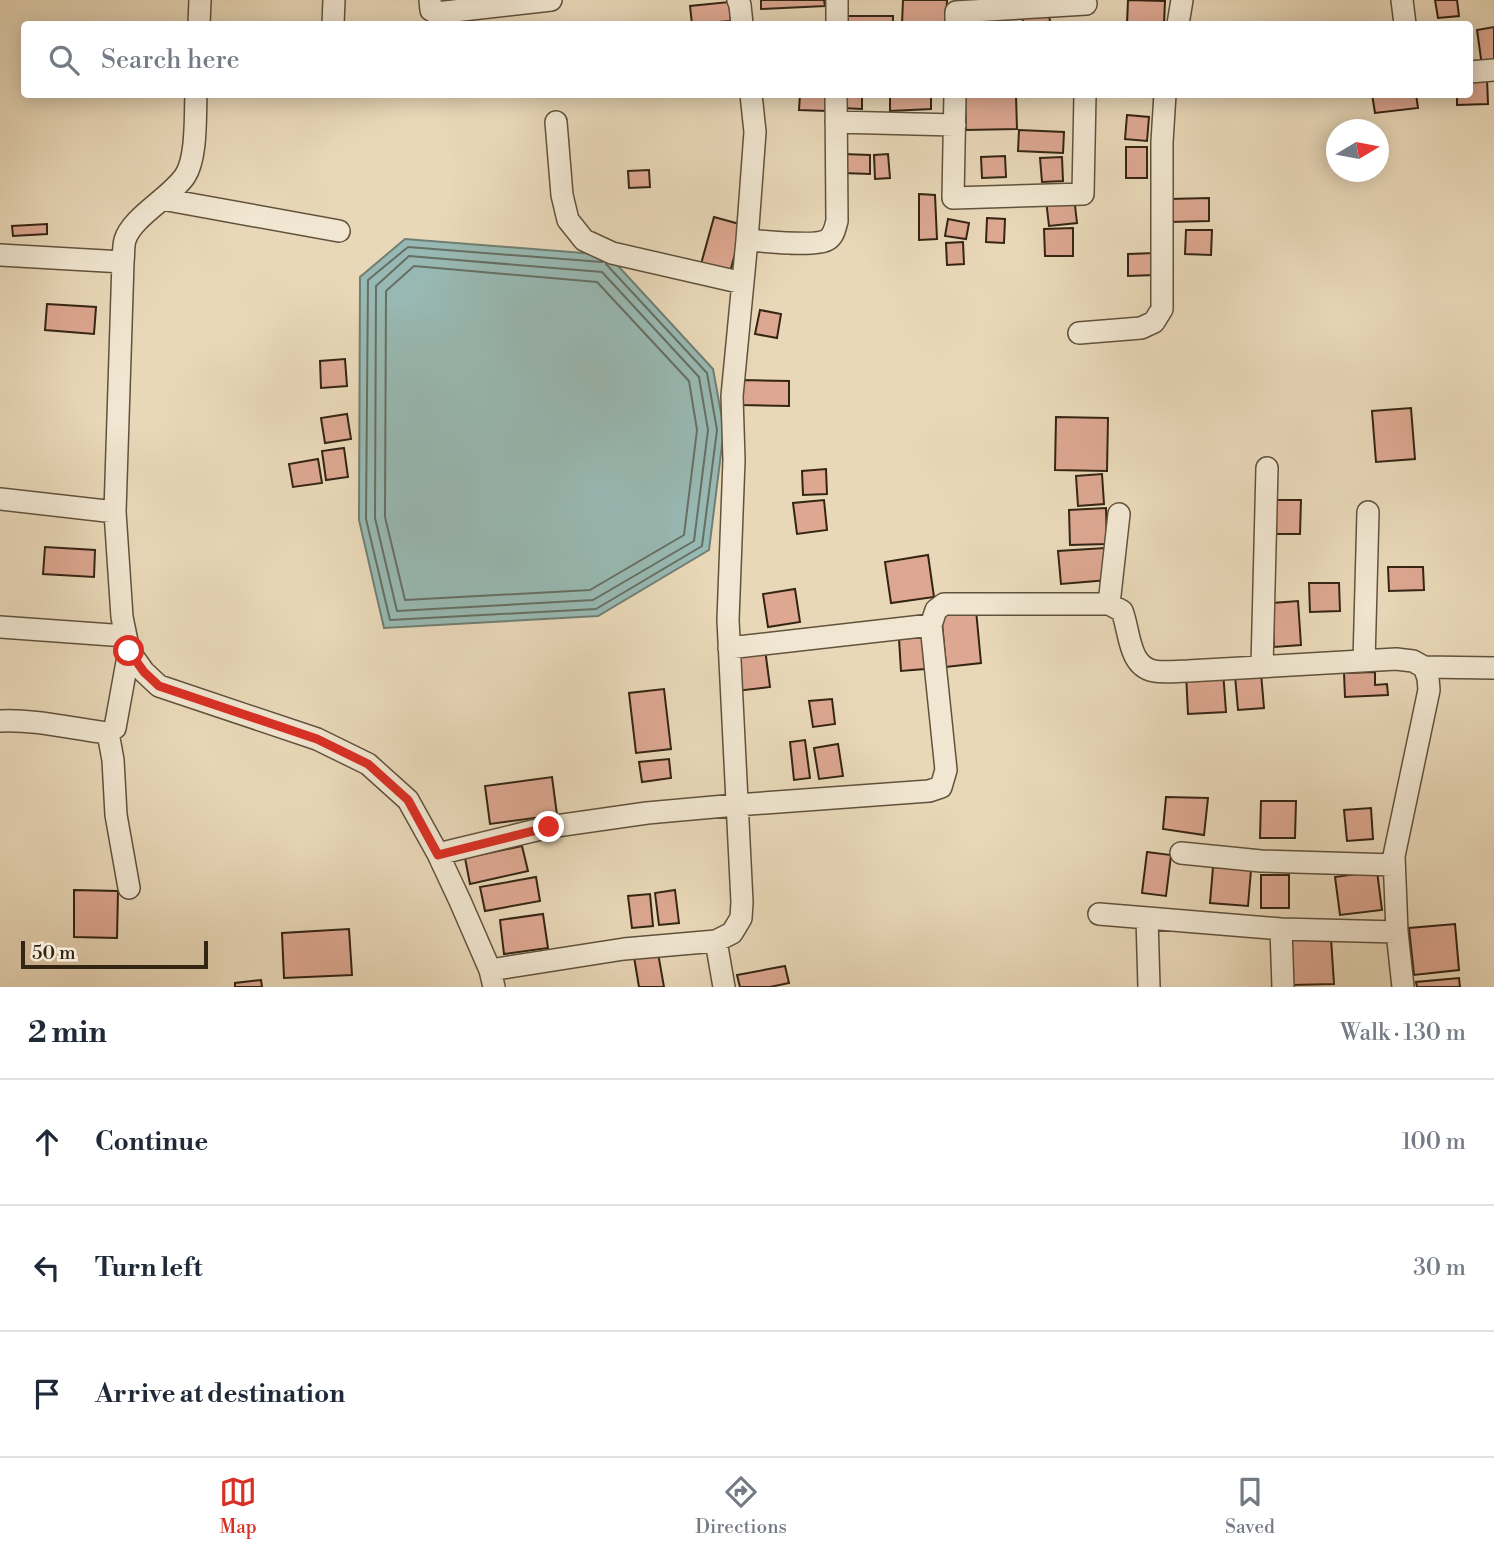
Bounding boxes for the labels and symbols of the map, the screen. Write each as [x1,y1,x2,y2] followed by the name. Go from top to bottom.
[1326,119,1389,182] north arrow
[113,635,144,666] route start
[533,811,564,842] route end
[21,938,208,970] scale bar

